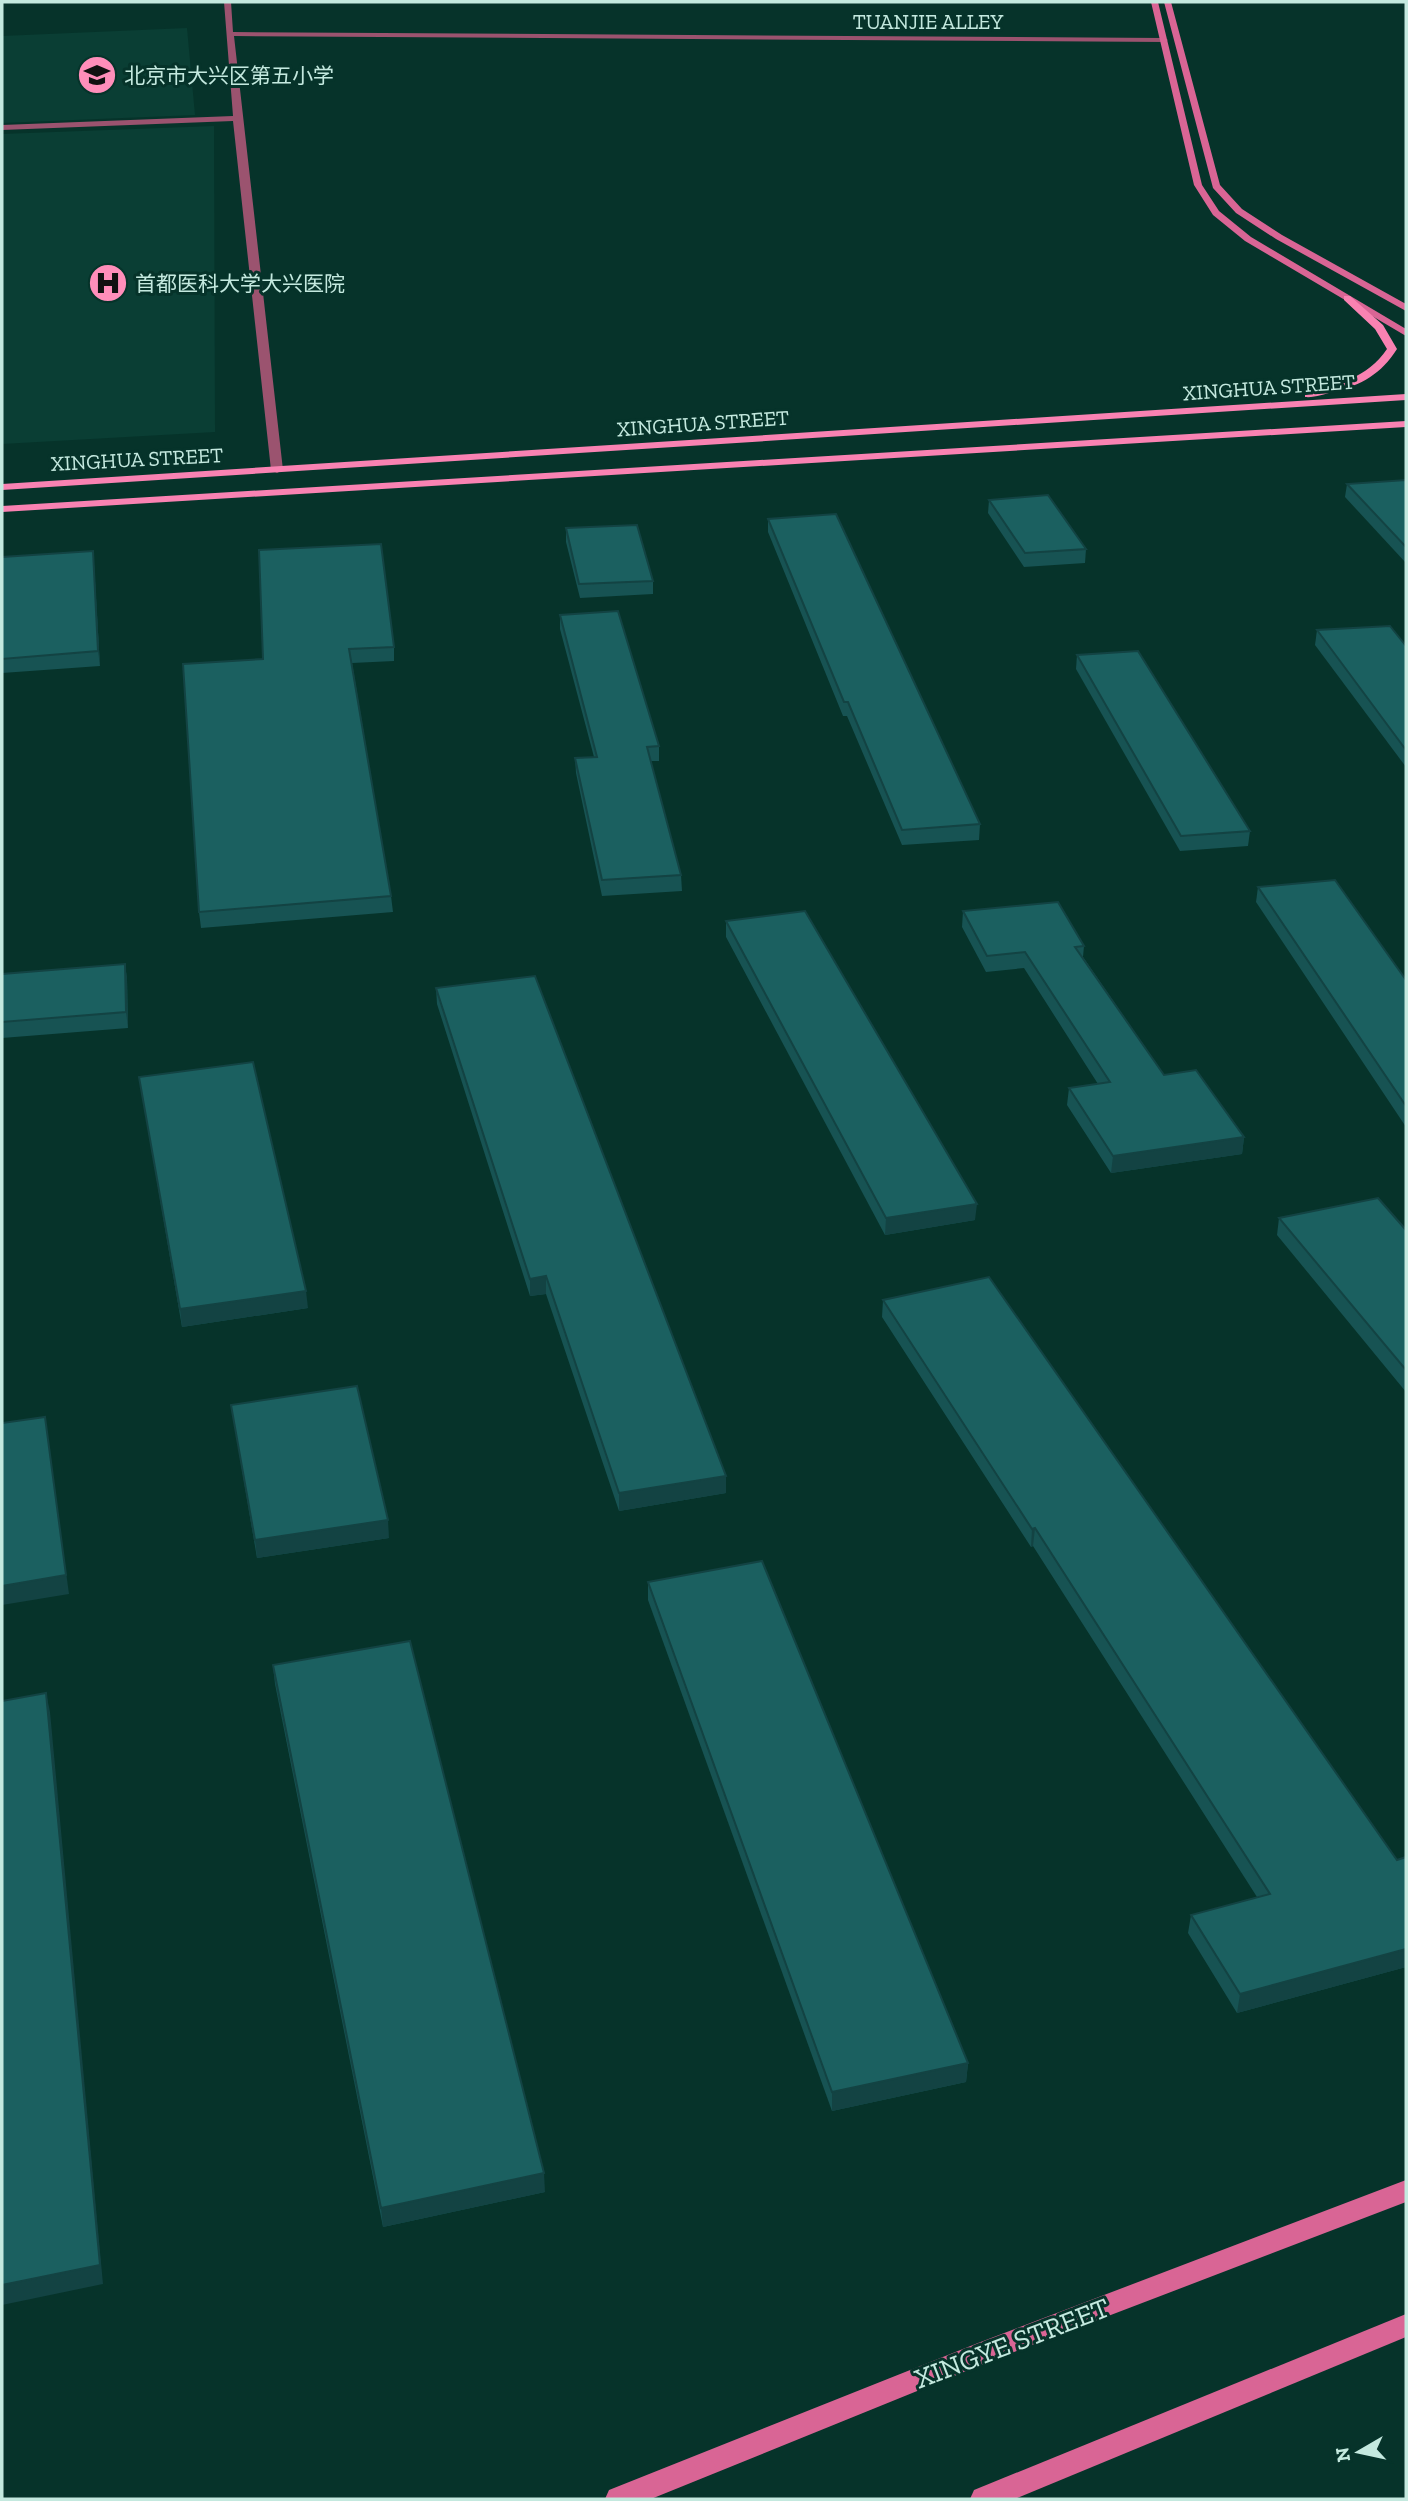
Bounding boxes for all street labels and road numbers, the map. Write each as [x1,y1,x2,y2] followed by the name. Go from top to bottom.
[853,9,1003,34] street label: TUANJIE ALLEY
[1182,369,1356,405] street label: XINGHUA STREET
[616,405,790,441] street label: XINGHUA STREET
[50,442,224,476] street label: XINGHUA STREET
[910,2291,1114,2395] street label: XINGYE STREET

